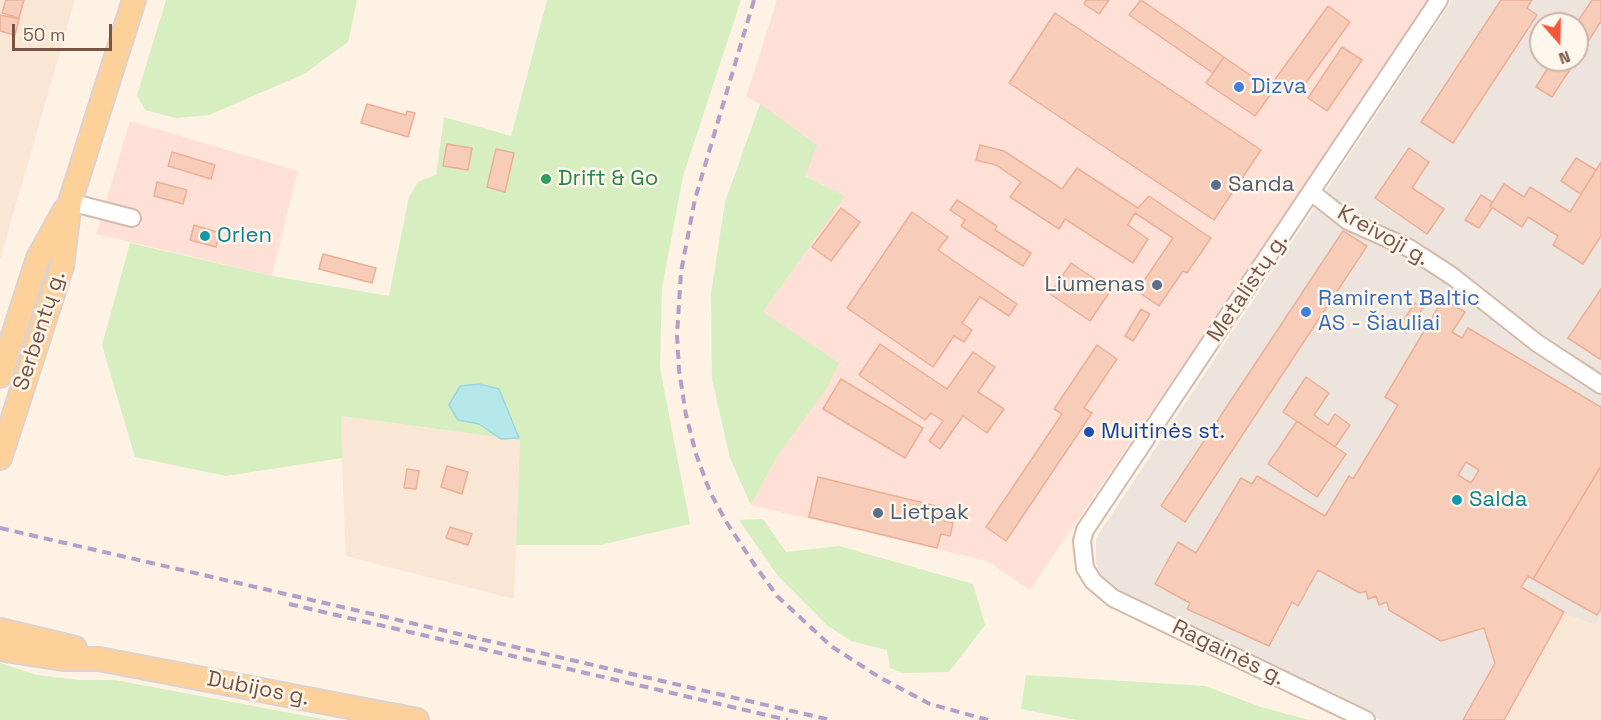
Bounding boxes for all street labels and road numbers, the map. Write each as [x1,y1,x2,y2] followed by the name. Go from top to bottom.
[1332,200,1434,272] street label: Kreivoji g.
[1202,229,1294,347] street label: Metalistų g.
[8,268,72,394] street label: Serbentų g.
[1167,614,1289,692] street label: Ragainės g.
[205,666,311,712] street label: Dubijos g.

